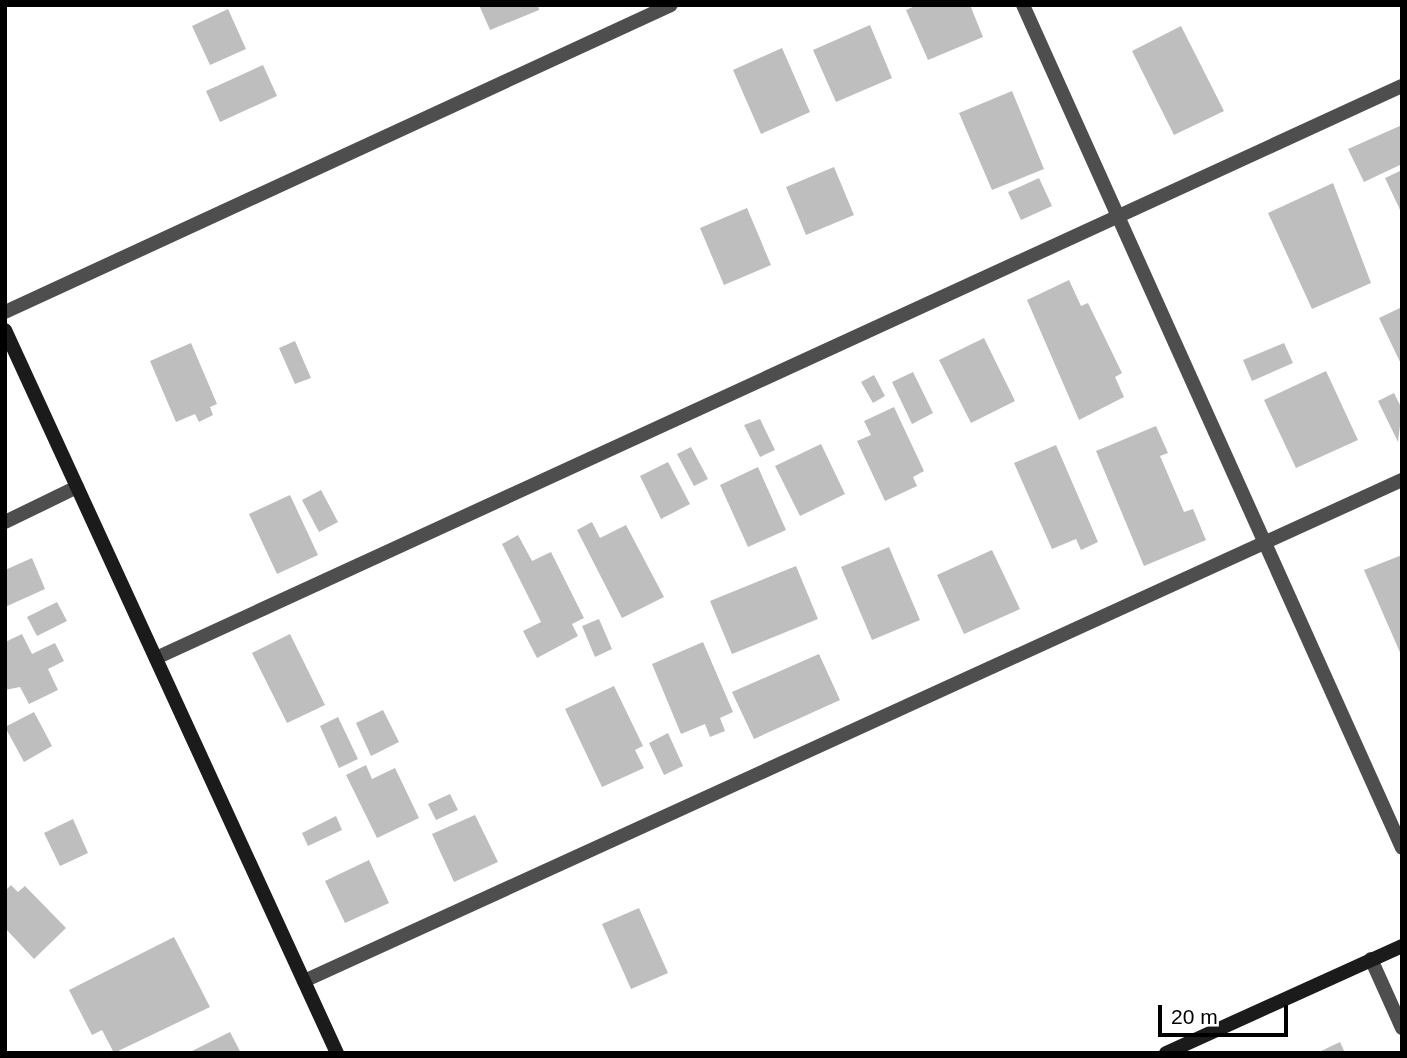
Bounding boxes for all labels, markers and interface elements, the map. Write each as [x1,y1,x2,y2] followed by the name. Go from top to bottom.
[1162,992,1292,1036] scale bar
[1171,1005,1218,1028] text: 20 m

